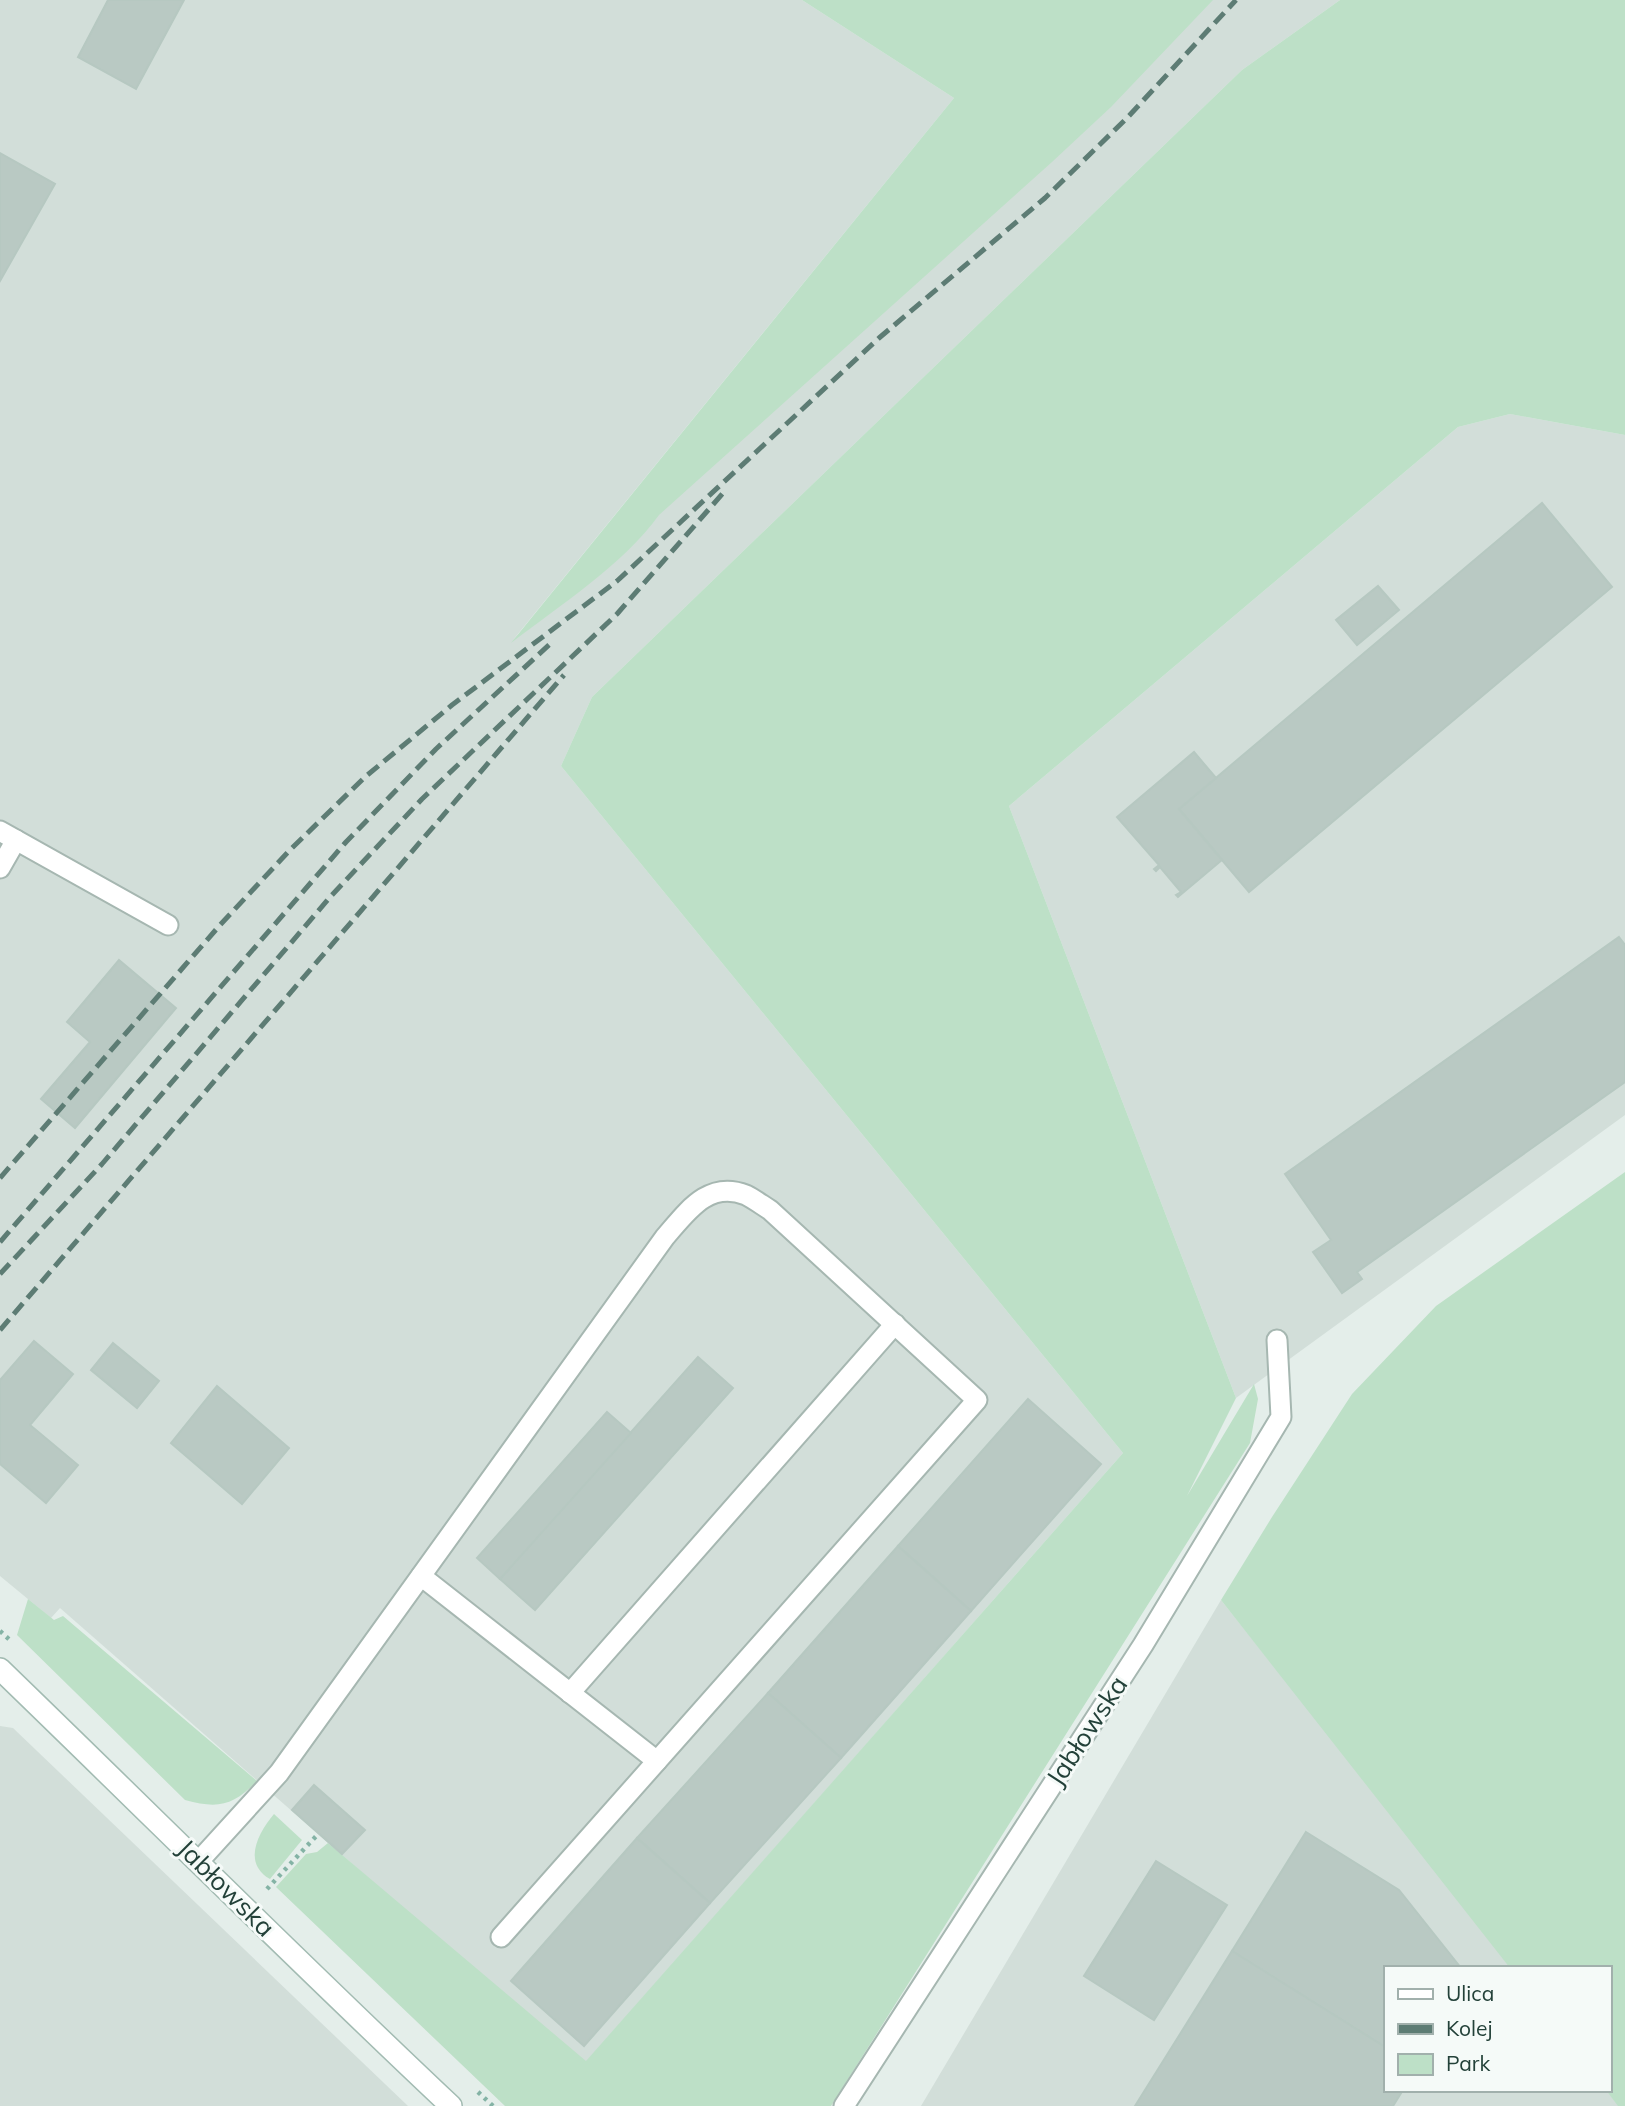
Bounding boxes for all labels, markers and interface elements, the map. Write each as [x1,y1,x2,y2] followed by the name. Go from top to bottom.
[1039,1669,1134,1792] street label: Jabłowska
[171,1832,282,1943] street label: Jabłowska
[1384,1966,1611,2092] legend
[1446,1980,1494,2006] text: Ulica
[1446,2015,1493,2041] text: Kolej
[1446,2050,1490,2076] text: Park

